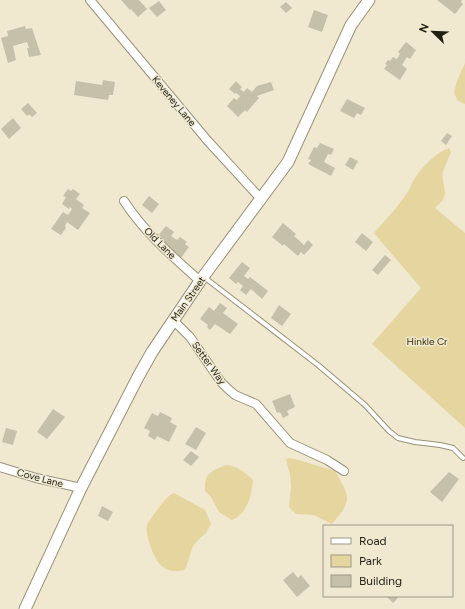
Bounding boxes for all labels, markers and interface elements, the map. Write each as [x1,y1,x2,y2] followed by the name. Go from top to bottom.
[413,12,453,52] north arrow
[417,22,432,35] text: N
[149,73,199,129] street label: Keveney Lane
[141,224,179,262] street label: Old Lane
[168,274,208,324] street label: Main Street
[407,335,448,348] park label: Hinkle Cr
[189,339,229,388] street label: Setter Way
[16,466,65,491] street label: Cove Lane
[323,525,453,597] legend
[359,534,387,548] text: Road
[359,554,382,568] text: Park
[359,574,402,588] text: Building

